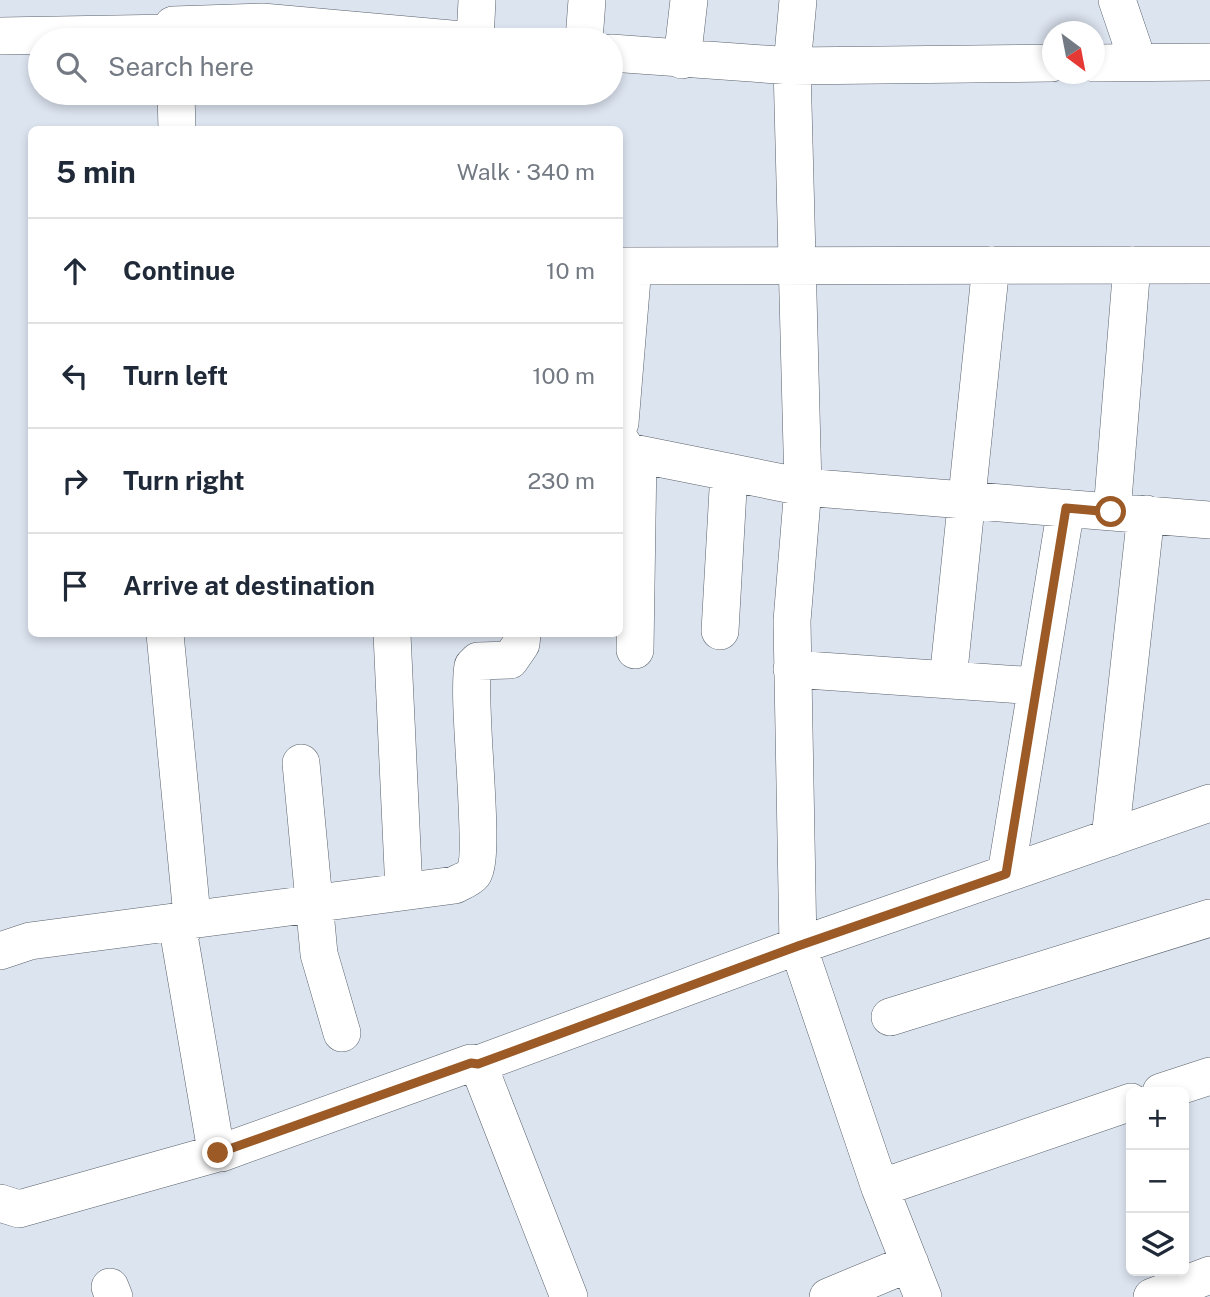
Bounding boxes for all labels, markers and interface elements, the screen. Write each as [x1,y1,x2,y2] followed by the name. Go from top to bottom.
[1042,21,1105,84] north arrow
[28,28,623,105] search box
[52,48,90,86] icon: search
[108,51,254,82] text: Search here
[56,154,136,190] text: 5 min
[457,158,595,185] text: Walk · 340 m
[56,252,94,290] icon: ahead
[123,255,235,286] text: Continue
[546,257,595,284] text: 10 m
[56,357,94,395] icon: left
[123,360,228,391] text: Turn left
[532,362,595,389] text: 100 m
[56,462,94,500] icon: right
[123,465,245,496] text: Turn right
[527,467,595,494] text: 230 m
[1095,496,1126,527] route start
[56,567,94,605] icon: arrive
[123,570,375,601] text: Arrive at destination
[1126,1087,1189,1276] map controls
[1126,1087,1189,1150] button: +
[202,1137,233,1168] route end
[1126,1150,1189,1213] button: −
[1126,1213,1189,1276] button: layers

